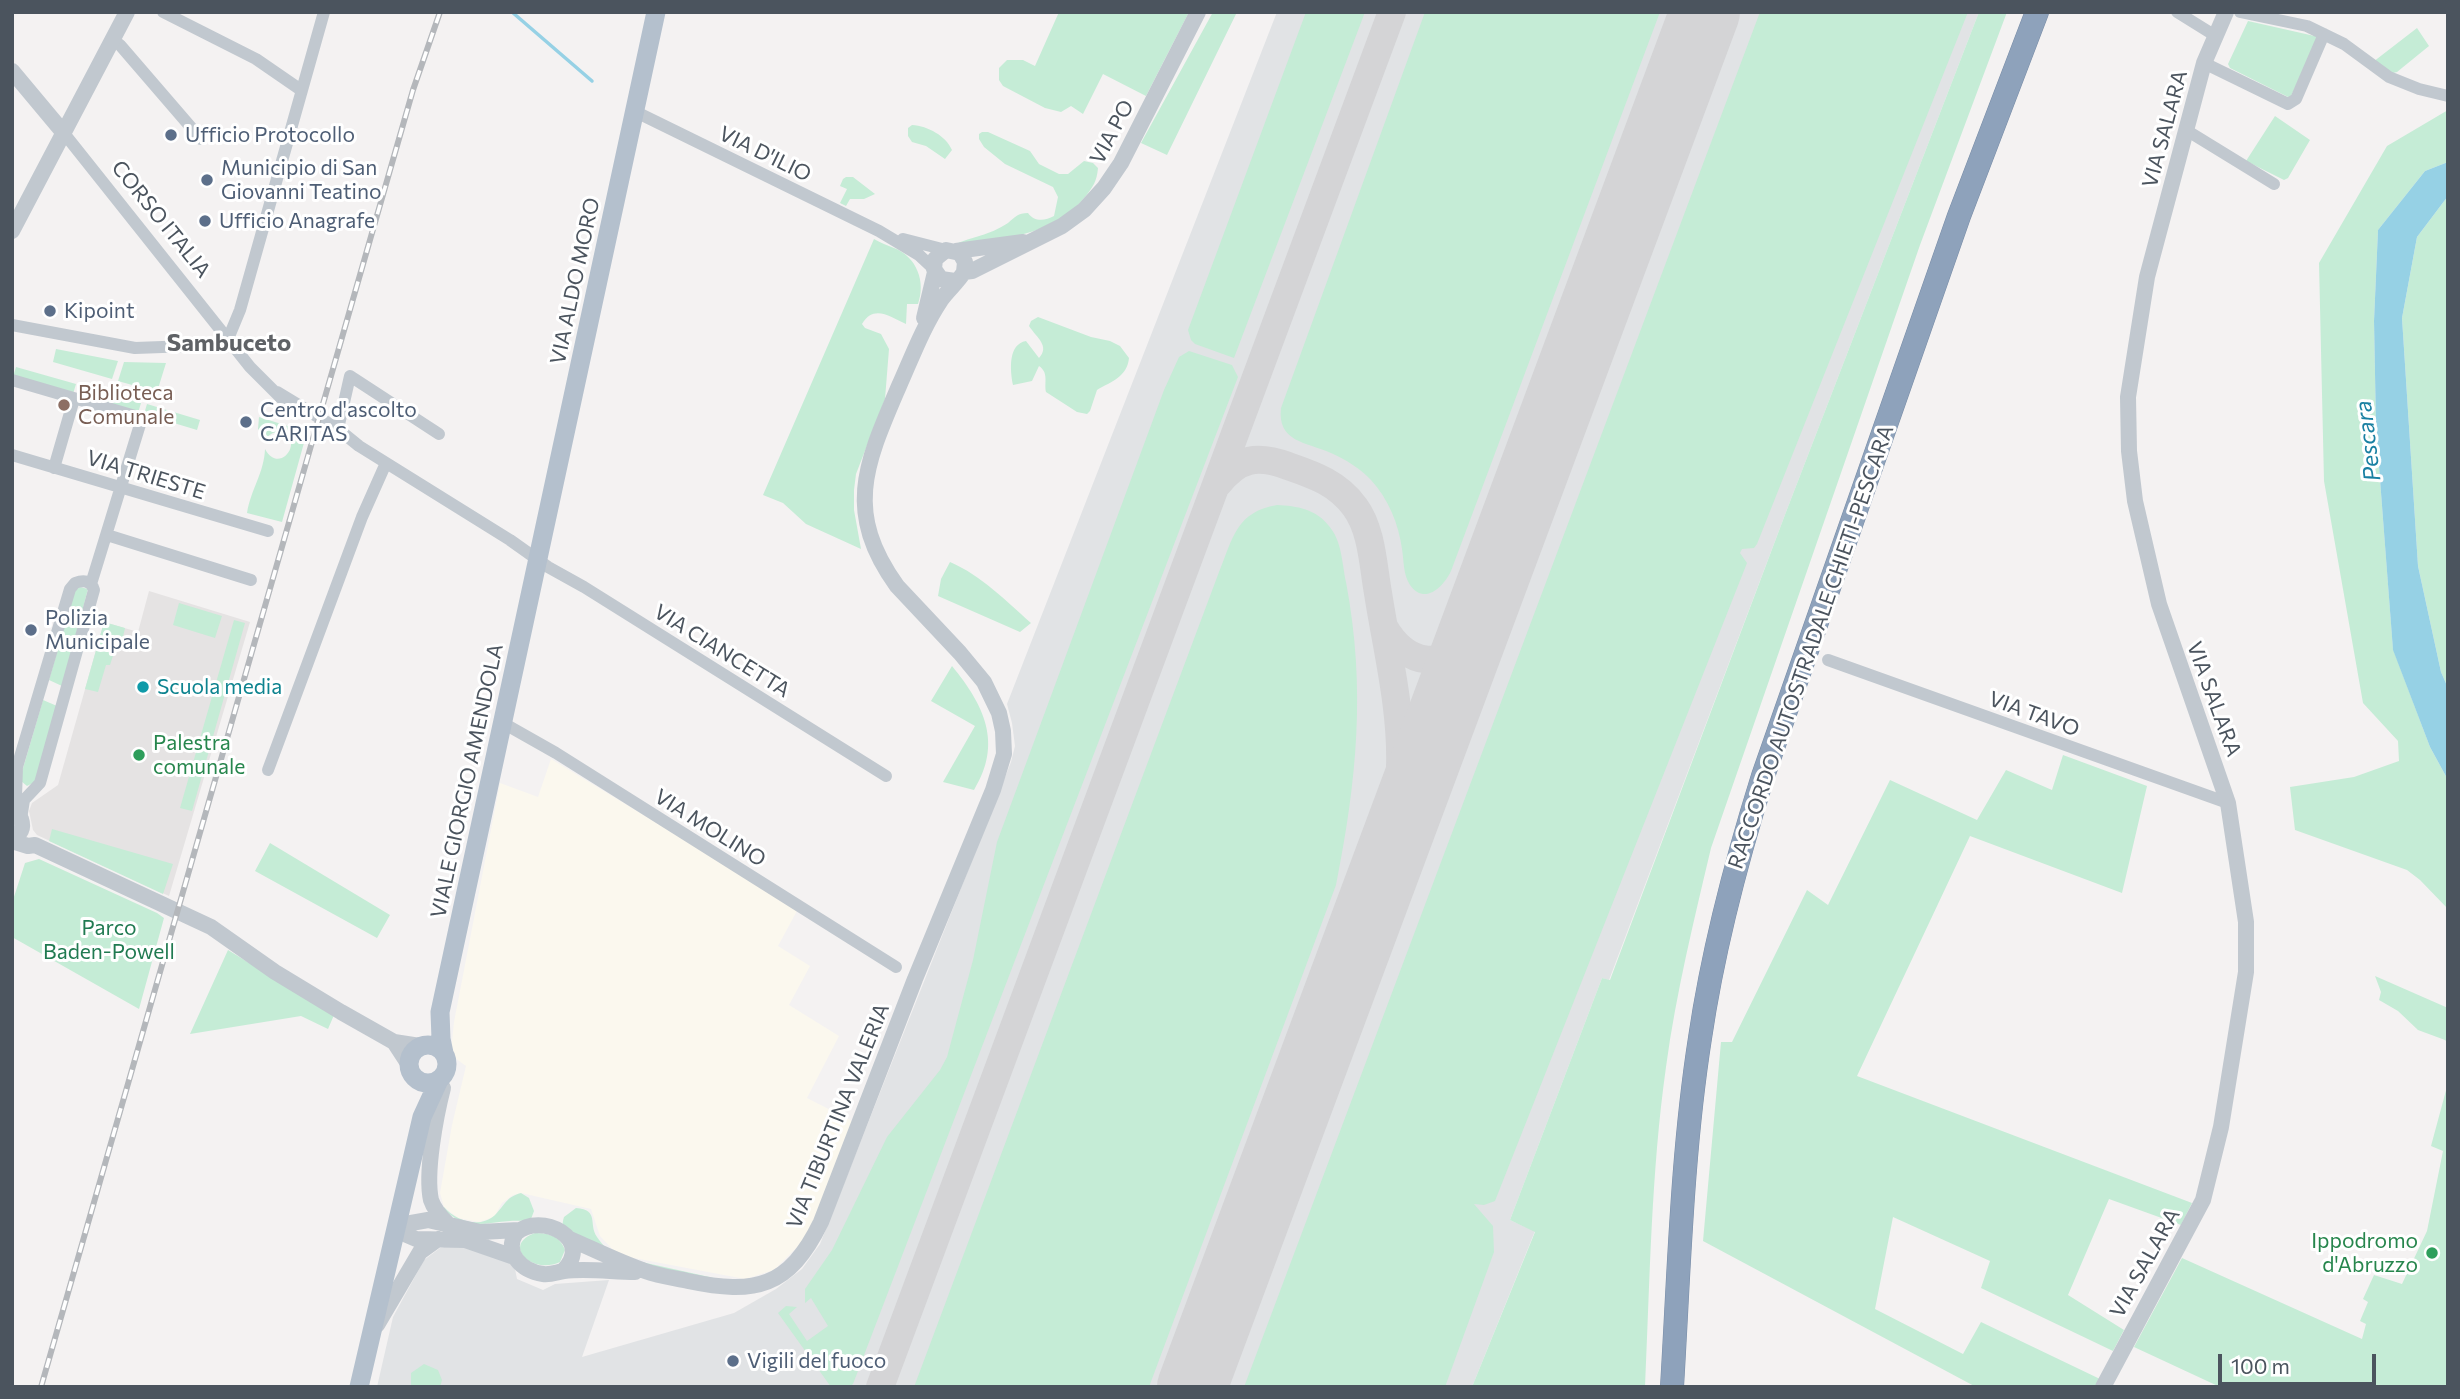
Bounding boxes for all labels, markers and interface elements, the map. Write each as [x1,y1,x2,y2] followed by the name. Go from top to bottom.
[2137,67,2193,191] street label: VIA SALARA
[1085,96,1139,168] street label: VIA PO
[715,121,815,187] street label: VIA D'ILIO
[185,122,355,148] place label: Ufficio Protocollo
[163,127,179,143] marker: Ufficio Protocollo
[106,155,216,283] street label: CORSO ITALIA
[221,155,381,205] place label: Municipio di San Giovanni Teatino
[199,172,215,188] marker: Municipio di San Giovanni Teatino
[545,195,605,367] street label: VIA ALDO MORO
[219,208,375,234] place label: Ufficio Anagrafe
[197,213,213,229] marker: Ufficio Anagrafe
[64,298,134,324] place label: Kipoint
[42,303,58,319] marker: Kipoint
[167,329,291,357] district label: Sambuceto
[78,380,174,430] place label: Biblioteca Comunale
[56,397,72,413] marker: Biblioteca Comunale
[260,397,417,447] place label: Centro d'ascolto CARITAS
[2349,399,2387,483] water label: Pescara
[238,414,254,430] marker: Centro d'ascolto CARITAS
[1723,422,1899,872] street label: RACCORDO AUTOSTRADALE CHIETI-PESCARA
[84,445,208,505] street label: VIA TRIESTE
[649,599,795,703] street label: VIA CIANCETTA
[45,605,150,655] place label: Polizia Municipale
[23,622,39,638] marker: Polizia Municipale
[2182,638,2246,760] street label: VIA SALARA
[426,641,508,921] street label: VIALE GIORGIO AMENDOLA
[157,674,282,700] place label: Scuola media
[135,679,151,695] marker: Scuola media
[1985,686,2083,742] street label: VIA TAVO
[153,730,245,780] place label: Palestra comunale
[131,747,147,763] marker: Palestra comunale
[650,784,770,872] street label: VIA MOLINO
[43,915,175,965] park label: Parco Baden-Powell
[781,1000,895,1232] street label: VIA TIBURTINA VALERIA
[2105,1204,2185,1322] street label: VIA SALARA
[2311,1228,2418,1278] place label: Ippodromo d'Abruzzo
[2424,1245,2440,1261] marker: Ippodromo d'Abruzzo
[2222,1340,2380,1384] scale bar
[747,1348,886,1374] place label: Vigili del fuoco
[725,1353,741,1369] marker: Vigili del fuoco
[2231,1353,2290,1378] text: 100 m

